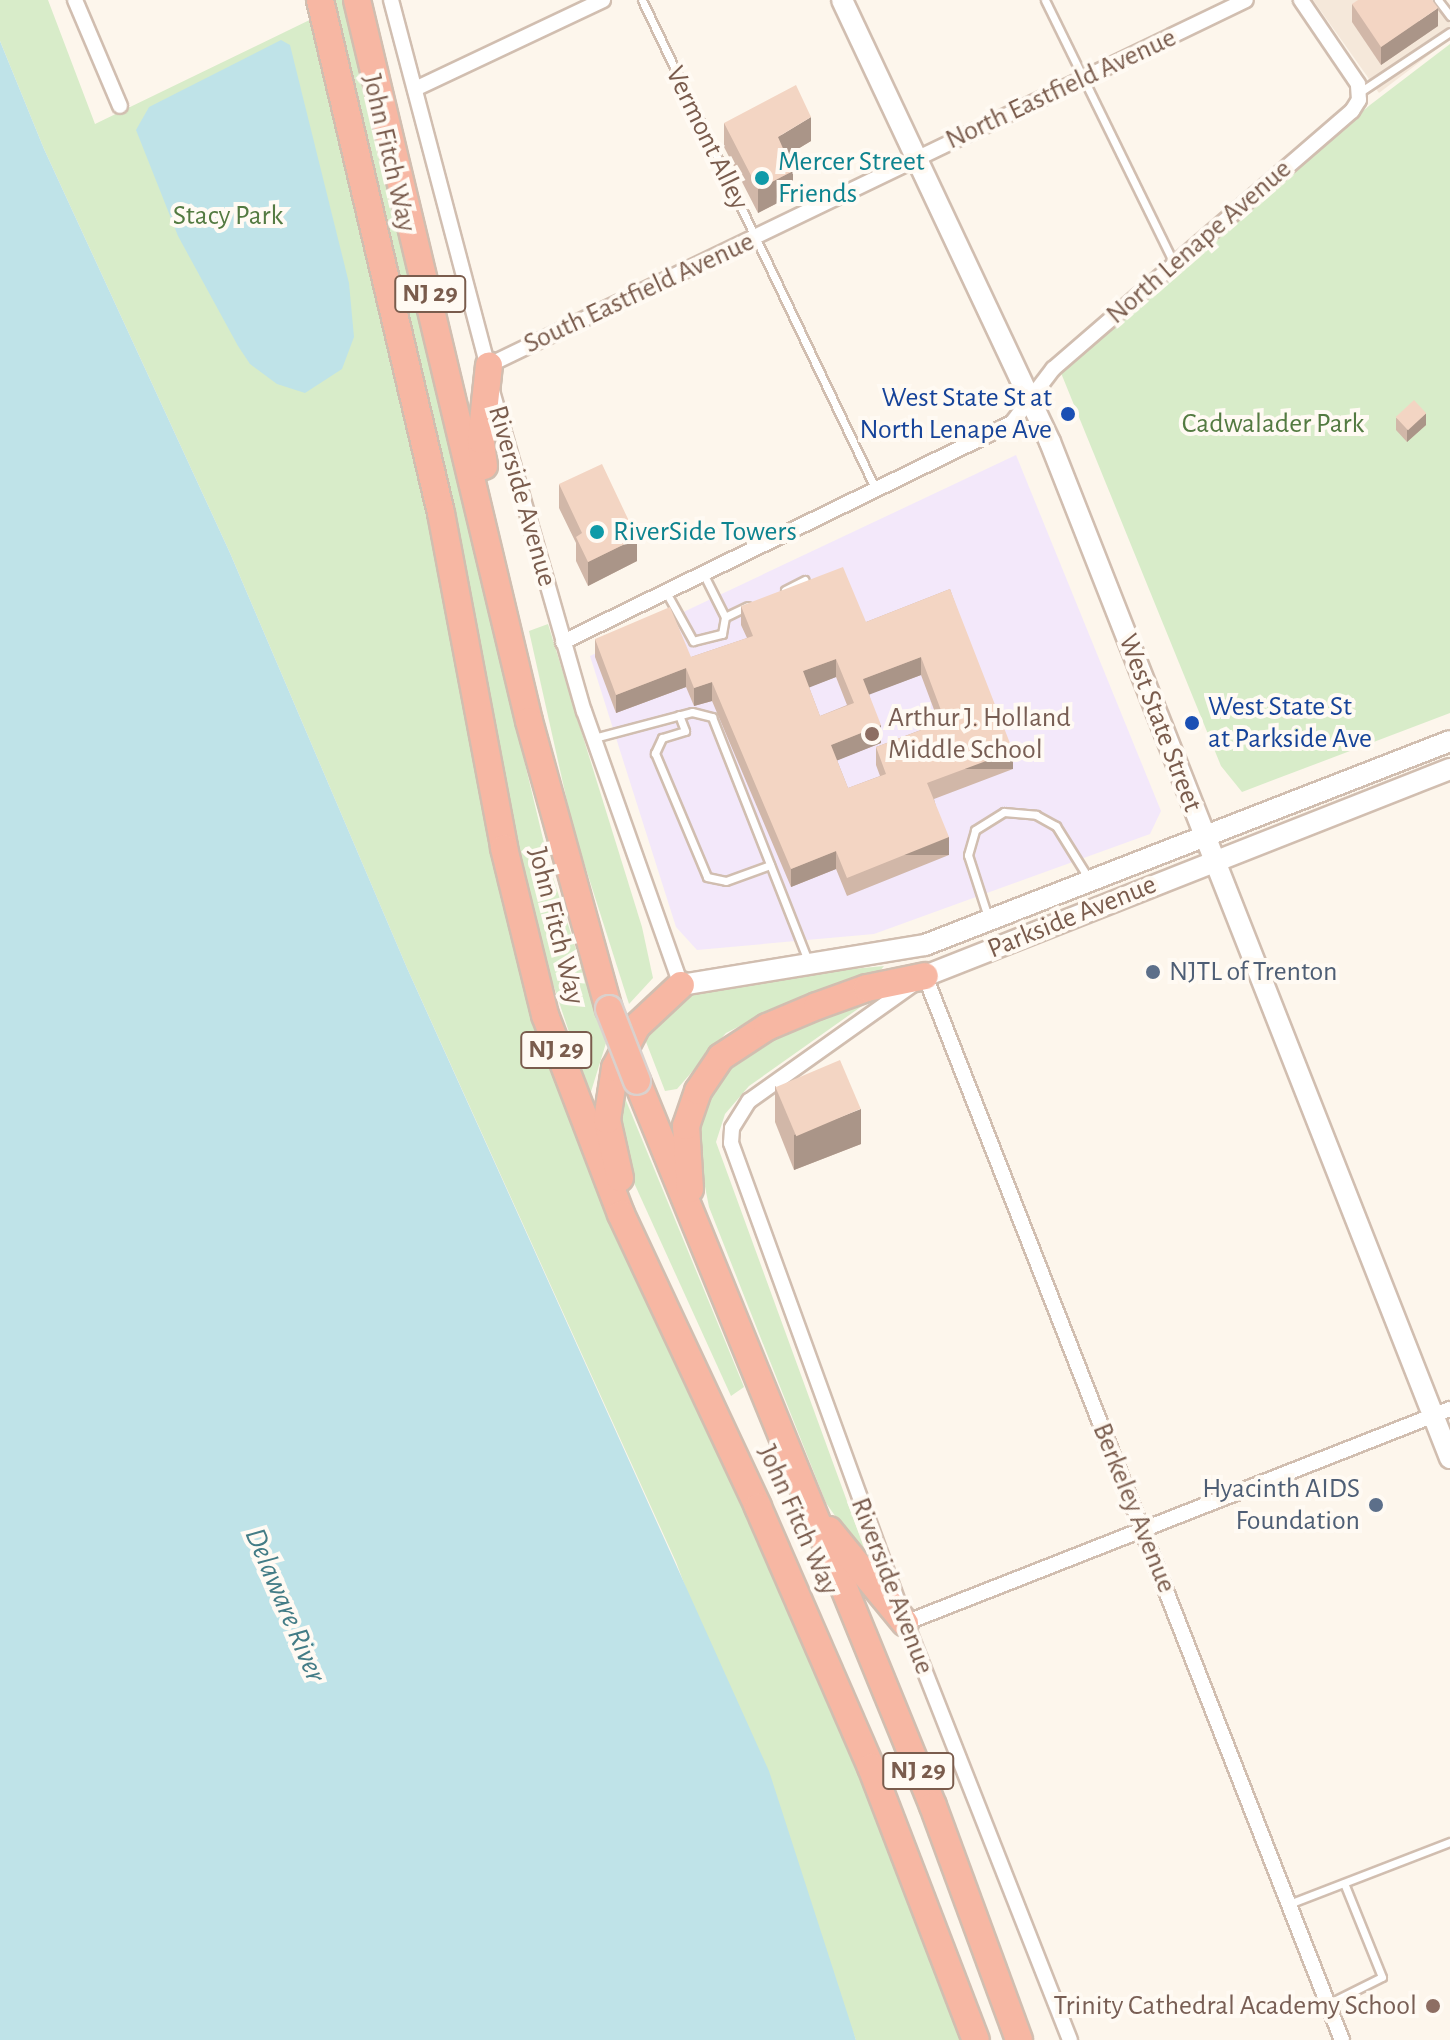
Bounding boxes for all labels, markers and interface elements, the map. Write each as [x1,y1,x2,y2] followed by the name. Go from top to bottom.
[940,21,1182,157] street label: North Eastfield Avenue
[658,61,756,215] street label: Vermont Alley
[355,71,423,235] street label: John Fitch Way
[778,145,925,211] place label: Mercer Street Friends
[1100,153,1298,331] street label: North Lenape Avenue
[753,169,771,187] marker: Mercer Street Friends
[173,199,283,233] park label: Stacy Park
[519,225,759,361] street label: South Eastfield Avenue
[394,272,466,316] road number: NJ 29
[859,381,1052,447] place label: West State St at North Lenape Ave
[480,402,564,590] street label: Riverside Avenue
[1059,405,1077,423] marker: West State St at North Lenape Ave
[1182,407,1364,441] park label: Cadwalader Park
[613,515,797,549] place label: RiverSide Towers
[588,523,606,541] marker: RiverSide Towers
[1111,629,1209,817] street label: West State Street
[1208,690,1372,756] place label: West State St at Parkside Ave
[888,701,1071,767] place label: Arthur J. Holland Middle School
[1183,714,1201,732] marker: West State St at Parkside Ave
[863,725,881,743] marker: Arthur J. Holland Middle School
[520,844,592,1008] street label: John Fitch Way
[983,868,1161,966] street label: Parkside Avenue
[1169,955,1337,989] place label: NJTL of Trenton
[1144,963,1162,981] marker: NJTL of Trenton
[520,1028,592,1072] road number: NJ 29
[1085,1418,1183,1598] street label: Berkeley Avenue
[750,1440,846,1600] street label: John Fitch Way
[1202,1472,1360,1538] place label: Hyacinth AIDS Foundation
[843,1493,941,1679] street label: Riverside Avenue
[1367,1496,1385,1514] marker: Hyacinth AIDS Foundation
[236,1523,334,1687] water label: Delaware River
[882,1749,954,1793] road number: NJ 29
[1054,1989,1417,2023] place label: Trinity Cathedral Academy School
[1424,1997,1442,2015] marker: Trinity Cathedral Academy School

